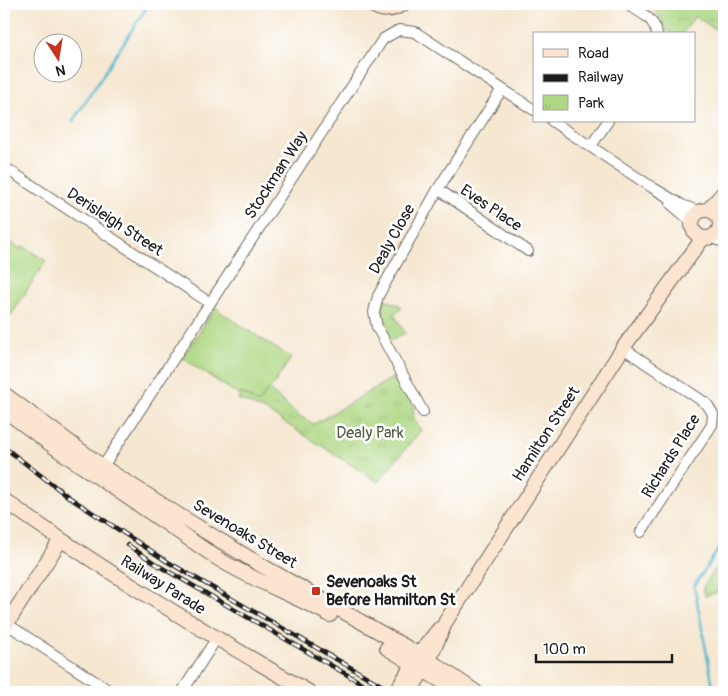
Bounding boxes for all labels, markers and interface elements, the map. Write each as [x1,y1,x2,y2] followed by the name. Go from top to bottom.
[32,32,82,82] north arrow
[533,32,696,122] legend
[578,44,609,63] text: Road
[54,61,67,80] text: N
[578,68,624,87] text: Railway
[578,94,605,113] text: Park
[240,127,312,223] street label: Stockman Way
[456,180,526,236] street label: Eves Place
[63,183,167,261] street label: Derisleigh Street
[365,200,419,277] street label: Dealy Close
[508,382,584,485] street label: Hamilton Street
[637,410,705,502] street label: Richards Place
[336,423,404,443] park label: Dealy Park
[189,495,301,573] street label: Sevenoaks Street
[117,551,209,619] street label: Railway Parade
[326,572,456,610] place label: Sevenoaks St Before Hamilton St
[310,585,322,597] marker: Sevenoaks St Before Hamilton St
[536,631,672,663] scale bar
[543,640,586,659] text: 100 m

